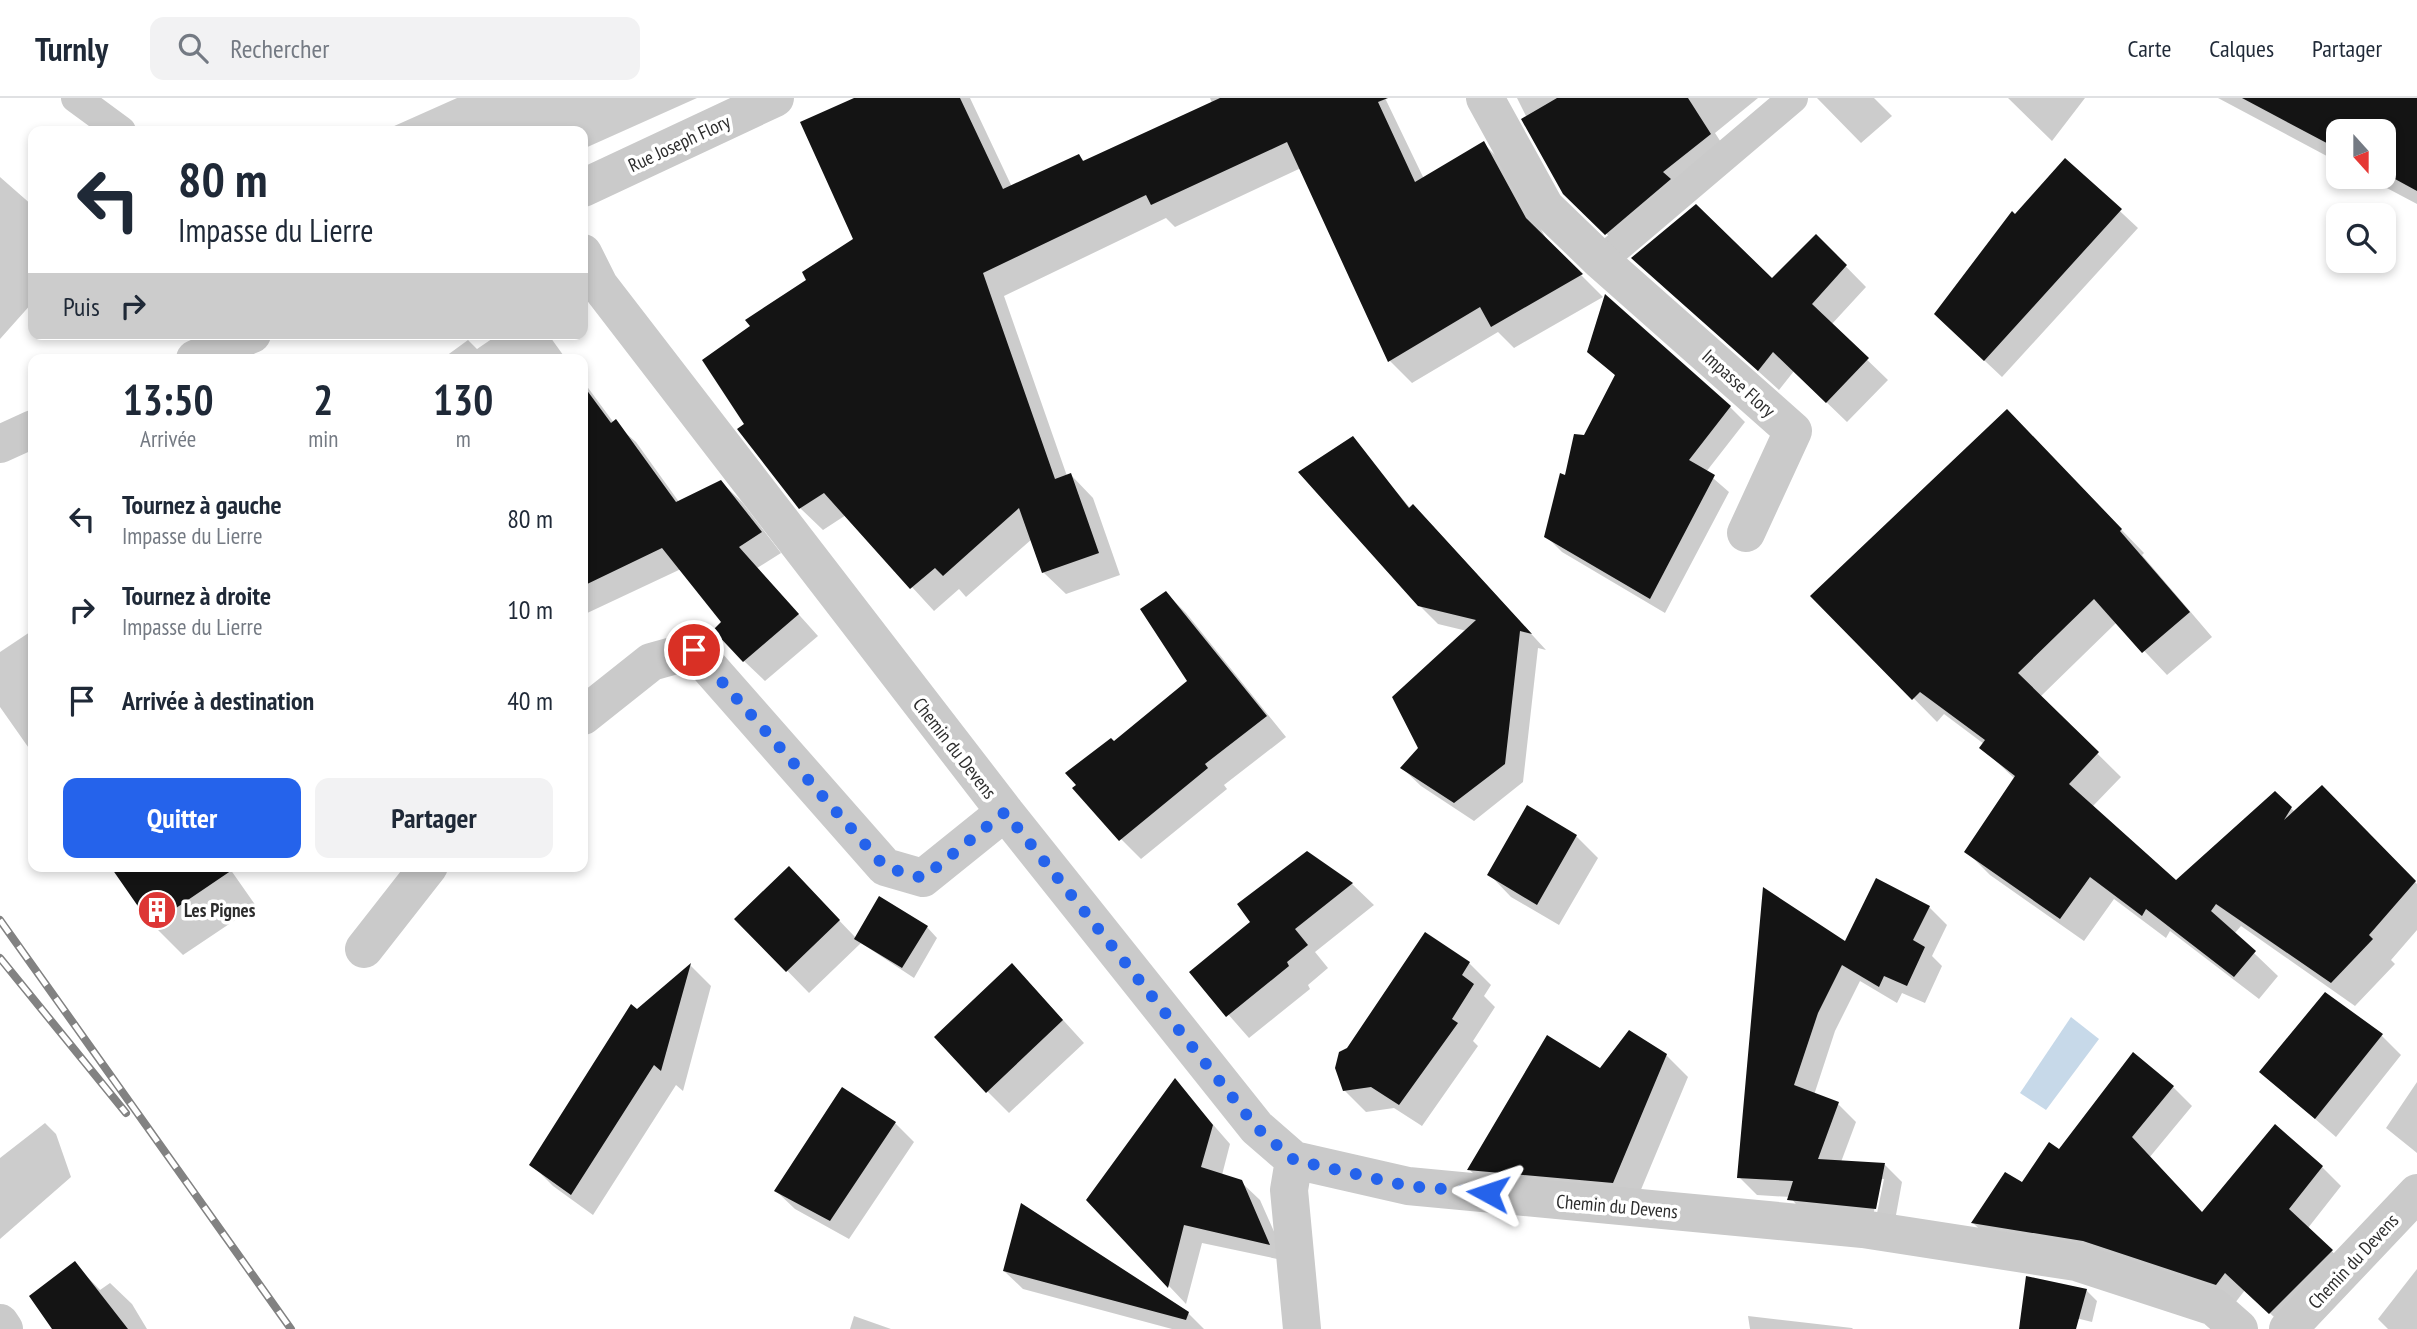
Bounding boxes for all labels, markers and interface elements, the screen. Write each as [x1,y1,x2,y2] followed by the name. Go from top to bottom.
[150,17,640,80] search box
[35,27,108,70] text: Turnly
[174,29,212,67] icon: search
[230,32,329,65] text: Rechercher
[2128,33,2171,64] text: Carte
[2209,33,2274,64] text: Calques
[2312,33,2382,64] text: Partager
[624,109,735,177] street label: Rue Joseph Flory
[2326,119,2396,189] north arrow
[2326,119,2396,273] map controls
[178,147,267,211] text: 80 m
[63,154,154,245] icon: left
[2326,203,2396,273] button: search
[178,209,373,251] text: Impasse du Lierre
[114,287,152,325] icon: right
[63,290,100,323] text: Puis
[1697,344,1781,423] street label: Impasse Flory
[123,372,214,427] text: 13:50
[313,372,333,427] text: 2
[433,372,493,427] text: 130
[140,424,196,453] text: Arrivée
[308,424,338,453] text: min
[456,424,471,453] text: m
[122,488,282,521] text: Tournez à gauche
[63,500,101,538] icon: left
[507,502,553,535] text: 80 m
[122,521,262,550] text: Impasse du Lierre
[122,579,271,612] text: Tournez à droite
[63,591,101,629] icon: right
[507,593,553,626] text: 10 m
[122,612,262,641] text: Impasse du Lierre
[664,620,724,680] pin
[675,631,713,669] icon: arrive
[63,682,101,720] icon: arrive
[122,684,314,717] text: Arrivée à destination
[507,684,553,717] text: 40 m
[908,693,1002,803] street label: Chemin du Devens
[63,778,301,858] button: Quitter
[315,778,553,858] button: Partager
[136,889,178,931] building icon: Les Pignes
[184,898,256,922] place label: Les Pignes
[1451,1156,1525,1230] position arrow
[1555,1189,1679,1223] street label: Chemin du Devens
[2303,1208,2403,1314] street label: Chemin du Devens

